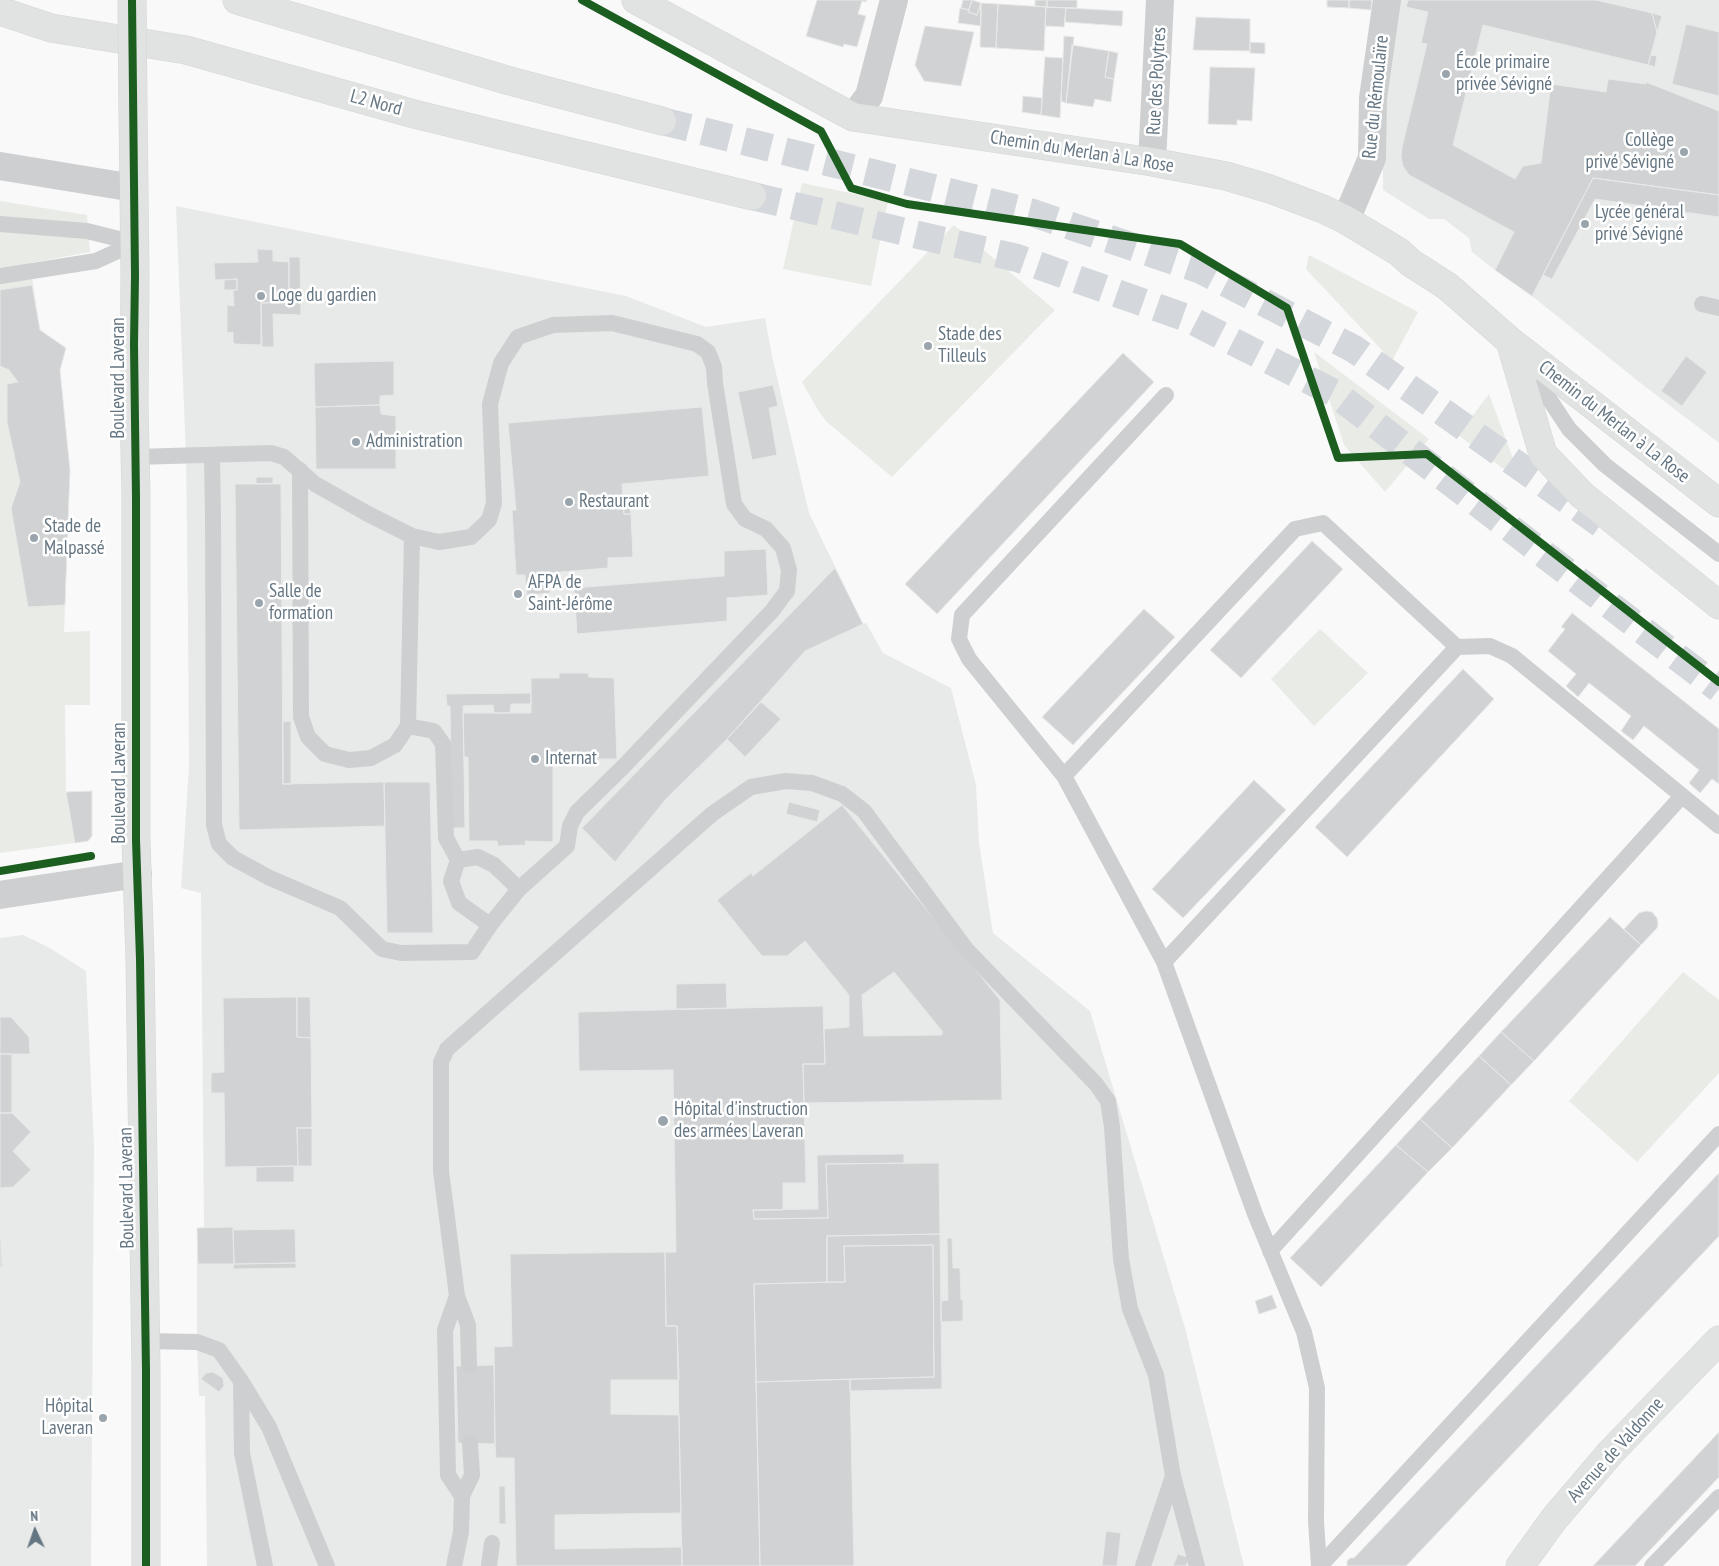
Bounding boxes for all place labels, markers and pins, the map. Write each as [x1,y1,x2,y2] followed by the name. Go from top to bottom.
[1456,52,1552,96] place label: École primaire privée Sévigné
[1440,68,1452,80] marker: École primaire privée Sévigné
[1586,130,1674,174] place label: Collège privé Sévigné
[1678,146,1690,158] marker: Collège privé Sévigné
[1595,202,1684,246] place label: Lycée général privé Sévigné
[1579,218,1591,230] marker: Lycée général privé Sévigné
[271,285,376,307] place label: Loge du gardien
[255,290,267,302] marker: Loge du gardien
[938,324,1002,368] place label: Stade des Tilleuls
[922,340,934,352] marker: Stade des Tilleuls
[366,431,463,453] place label: Administration
[350,436,362,448] marker: Administration
[579,491,649,513] place label: Restaurant
[563,496,575,508] marker: Restaurant
[44,516,105,560] place label: Stade de Malpassé
[28,532,40,544] marker: Stade de Malpassé
[528,572,613,616] place label: AFPA de Saint-Jérôme
[269,581,333,625] place label: Salle de formation
[512,588,524,600] marker: AFPA de Saint-Jérôme
[253,597,265,609] marker: Salle de formation
[545,748,597,770] place label: Internat
[529,753,541,765] marker: Internat
[674,1099,808,1143] place label: Hôpital d'instruction des armées Laveran
[656,1114,670,1128] marker: Hôpital d'instruction des armées Laveran
[41,1396,93,1440] place label: Hôpital Laveran
[97,1412,109,1424] marker: Hôpital Laveran

